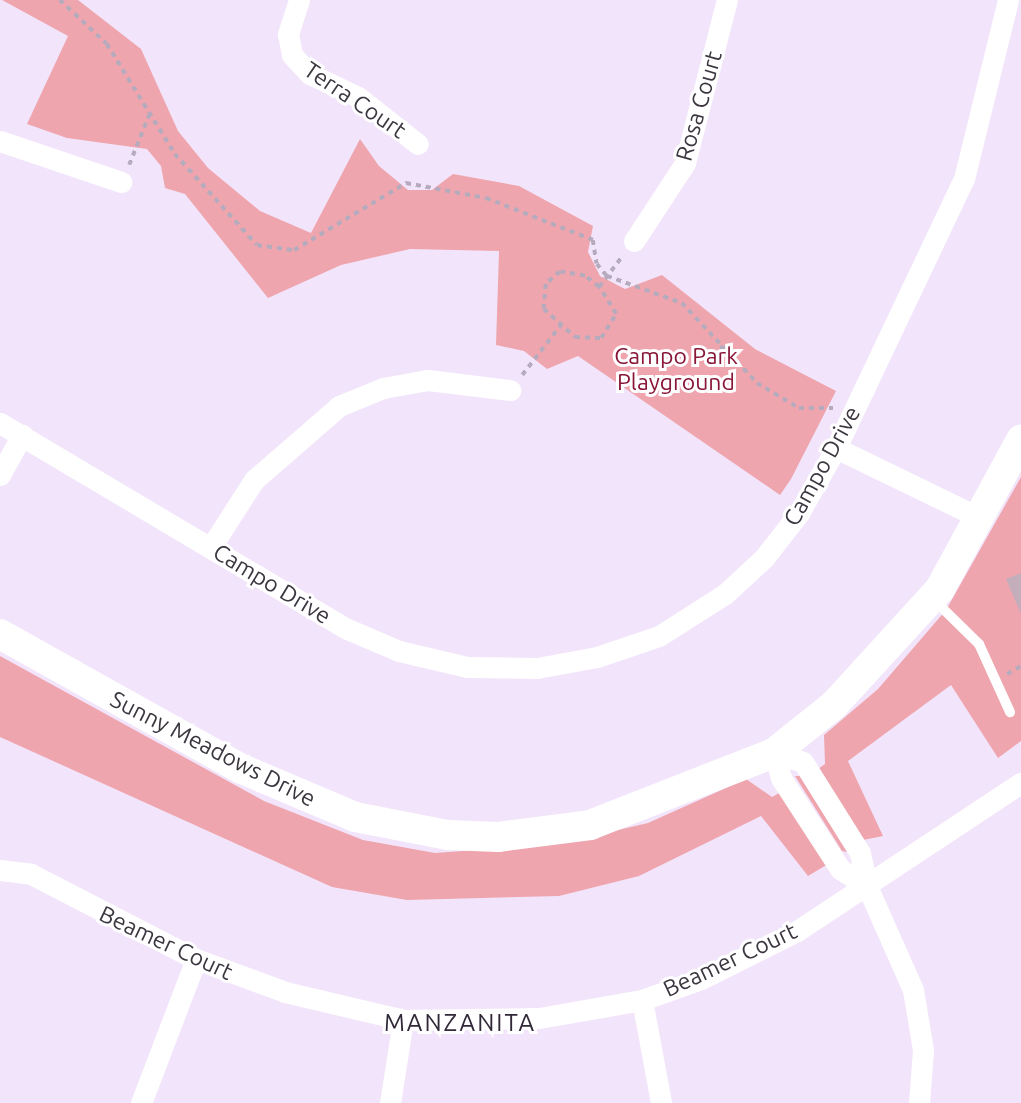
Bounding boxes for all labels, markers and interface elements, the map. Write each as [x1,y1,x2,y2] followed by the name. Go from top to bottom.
[670,48,728,164] street label: Rosa Court
[299,56,411,144] street label: Terra Court
[614,342,738,396] park label: Campo Park Playground
[778,401,866,531] street label: Campo Drive
[208,538,336,630] street label: Campo Drive
[106,685,320,813] street label: Sunny Meadows Drive
[95,900,237,986] street label: Beamer Court
[659,917,801,1003] street label: Beamer Court
[385,1009,535,1037] district label: MANZANITA

